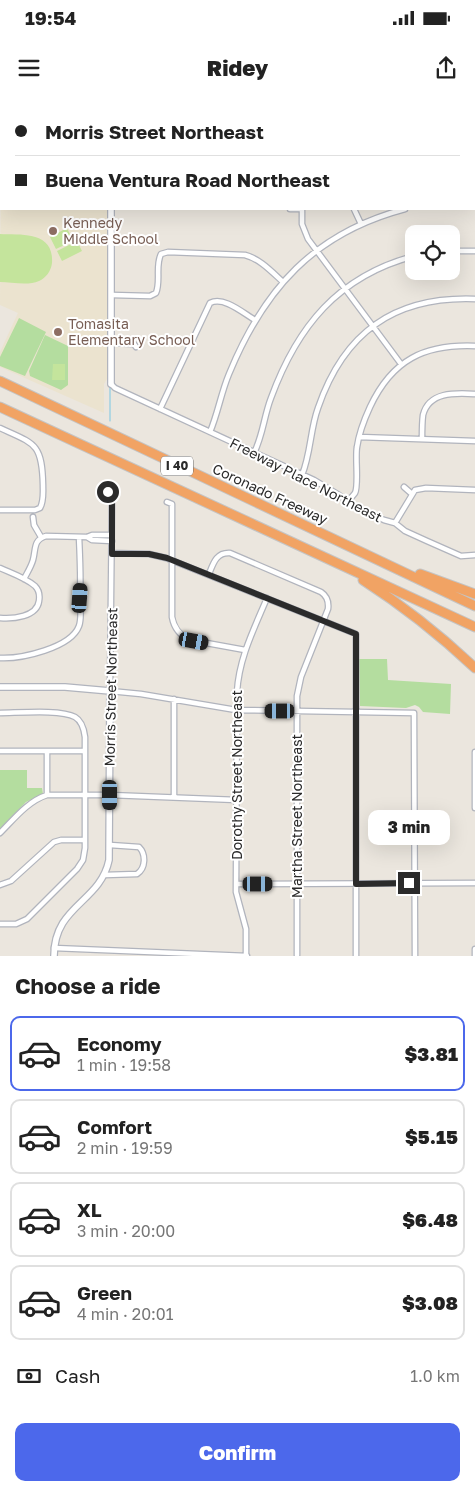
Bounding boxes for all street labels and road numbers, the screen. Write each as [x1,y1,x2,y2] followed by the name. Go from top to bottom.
[227,434,385,525] street label: Freeway Place Northeast
[161,456,193,476] road number: I 40
[210,459,331,528] street label: Coronado Freeway
[101,607,120,767] street label: Morris Street Northeast
[228,690,245,860] street label: Dorothy Street Northeast
[288,734,305,898] street label: Martha Street Northeast

